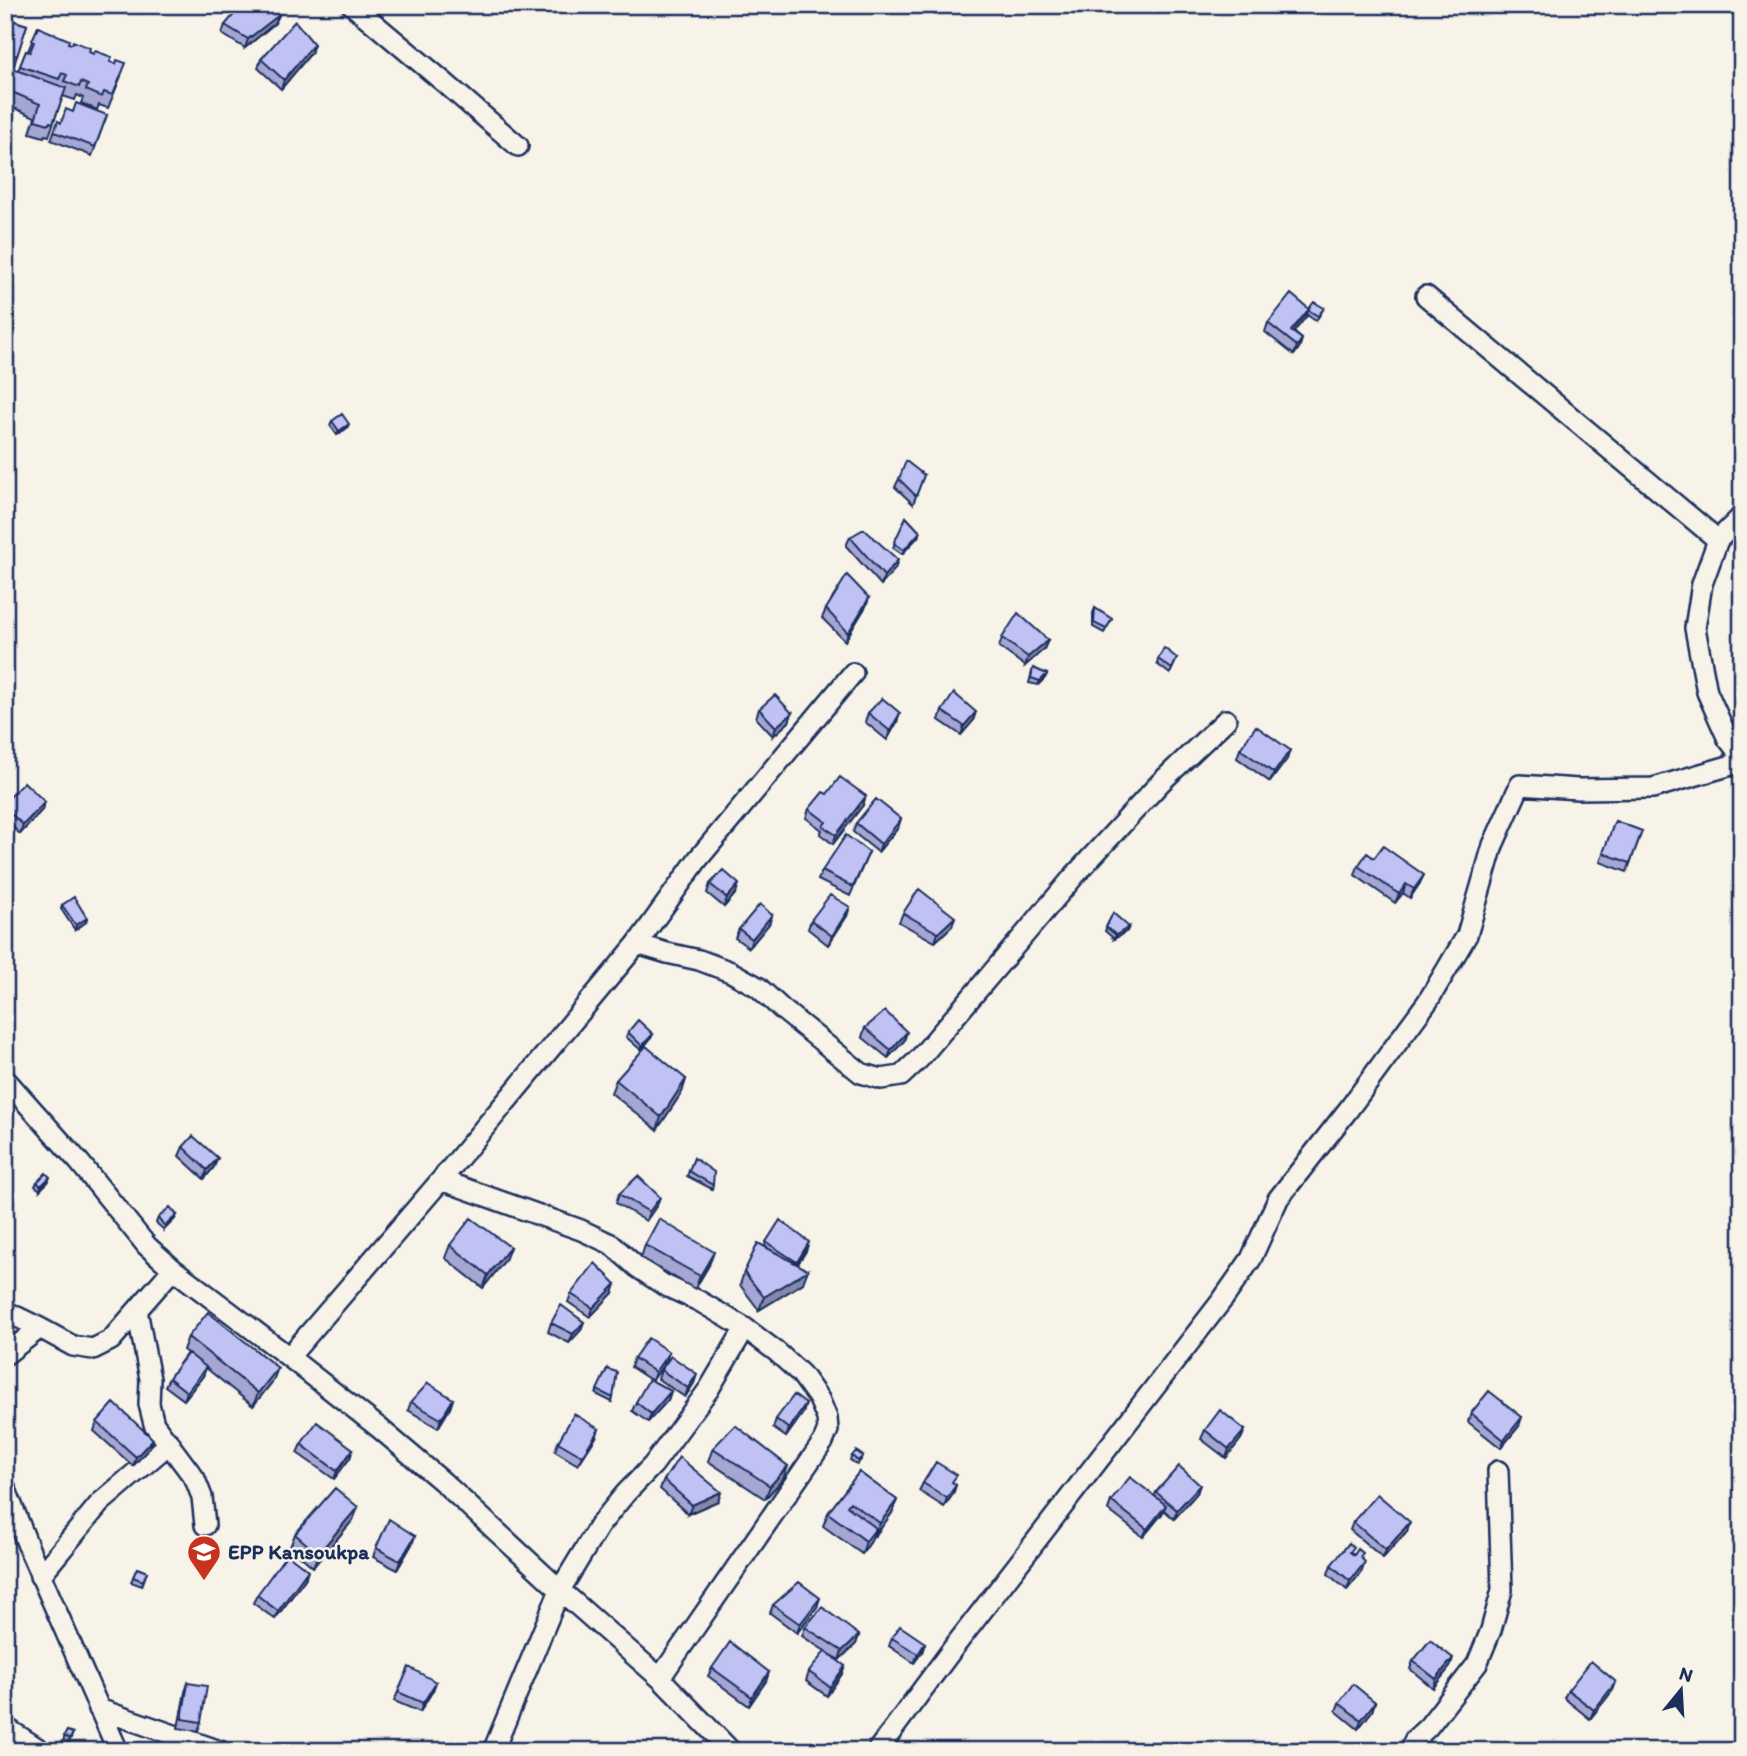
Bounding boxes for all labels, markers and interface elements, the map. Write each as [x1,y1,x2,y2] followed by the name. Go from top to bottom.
[185,1533,223,1582] school or university icon: EPP Kansoukpa
[228,1539,370,1565] place label: EPP Kansoukpa
[1646,1654,1716,1724] north arrow
[1676,1661,1696,1687] text: N

